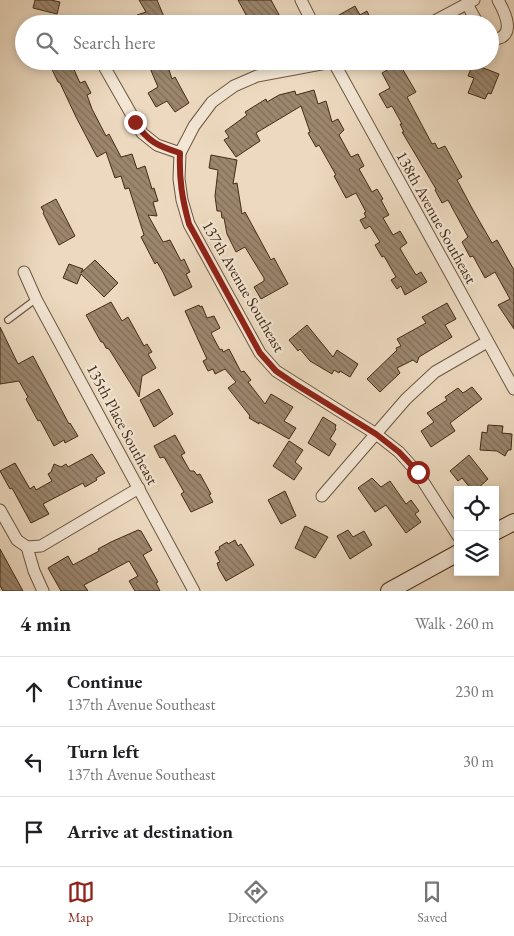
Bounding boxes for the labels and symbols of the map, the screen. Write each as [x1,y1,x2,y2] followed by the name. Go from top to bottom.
[124,111,147,134] route end
[391,147,482,287] street label: 138th Avenue Southeast
[197,217,290,356] street label: 137th Avenue Southeast
[82,360,163,488] street label: 135th Place Southeast
[407,461,430,484] route start

